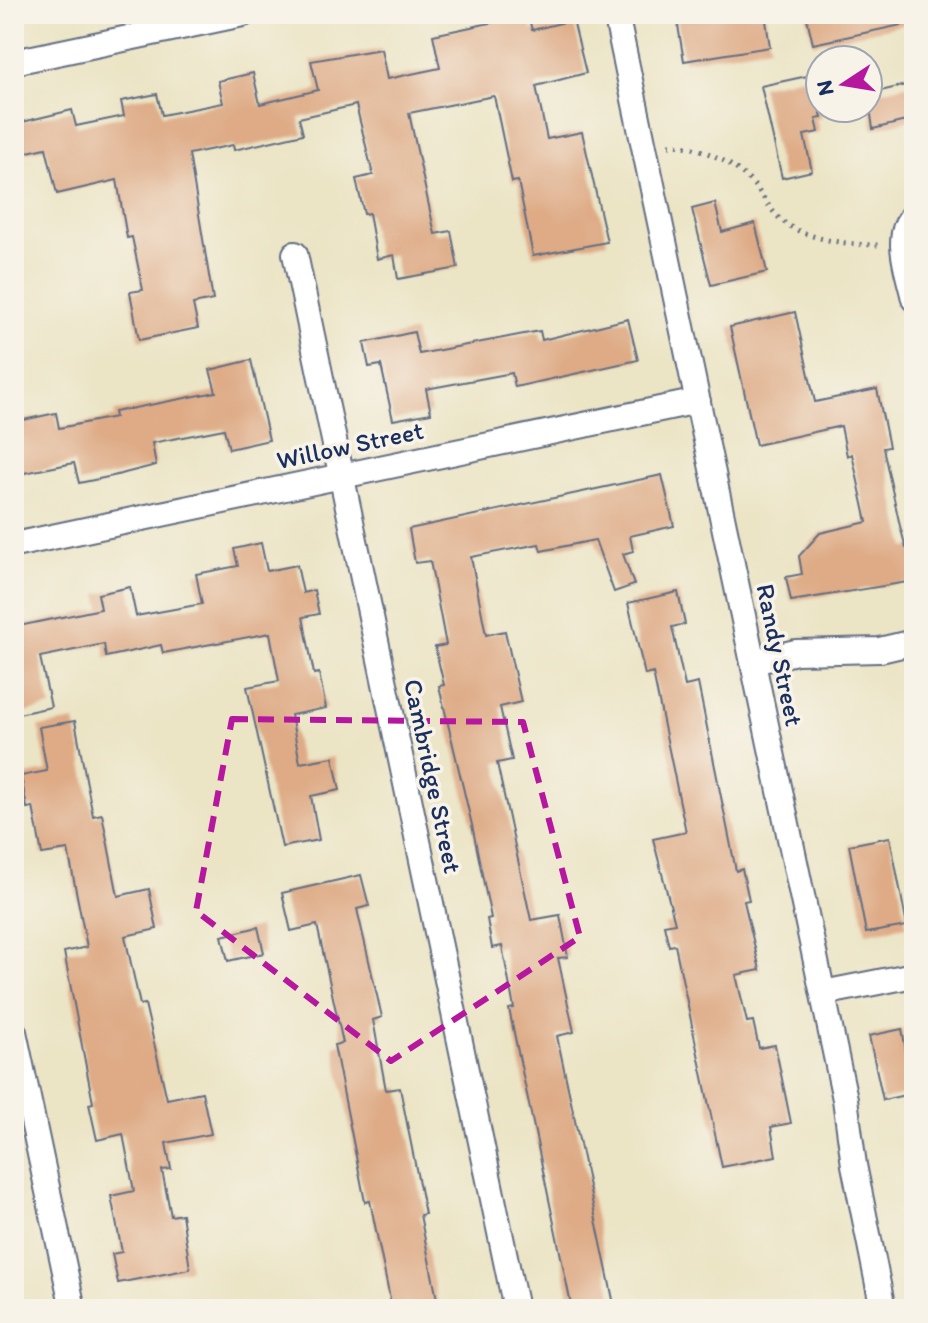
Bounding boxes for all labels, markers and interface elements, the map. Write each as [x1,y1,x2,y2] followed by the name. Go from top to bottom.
[804,44,884,124] north arrow
[810,78,840,98] text: N
[274,414,427,476] street label: Willow Street
[749,581,811,729] street label: Randy Street
[397,676,469,876] street label: Cambridge Street

